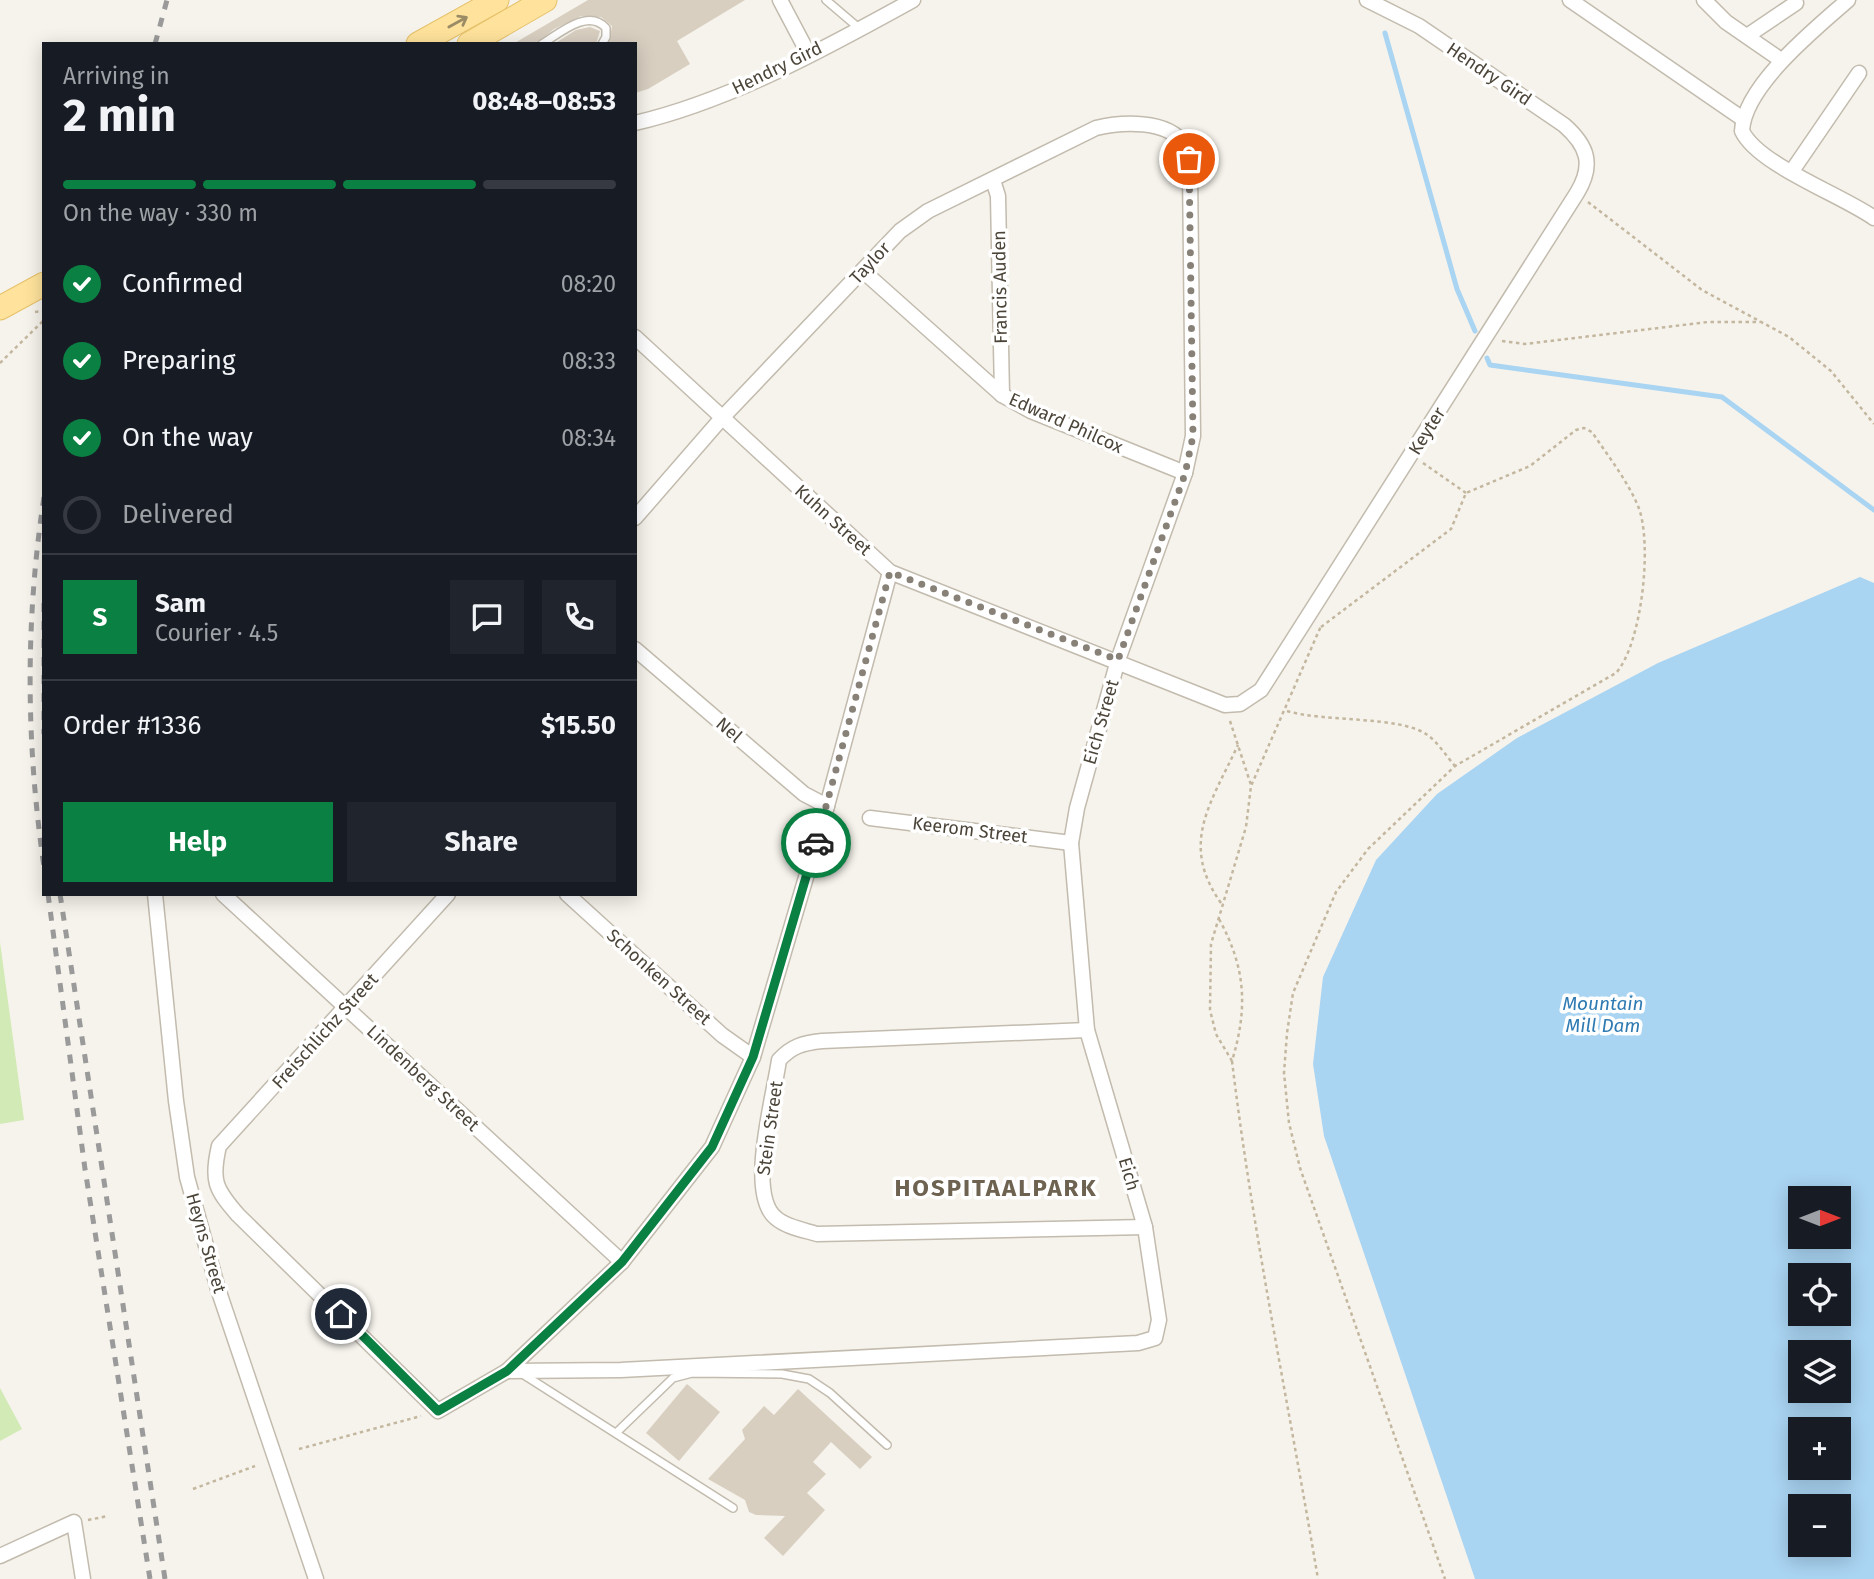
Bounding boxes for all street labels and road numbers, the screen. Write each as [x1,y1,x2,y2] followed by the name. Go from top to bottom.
[728,37,826,99] street label: Hendry Gird
[1442,38,1536,110] street label: Hendry Gird
[988,230,1012,344] street label: Francis Auden
[845,237,895,289] street label: Taylor
[1005,388,1127,458] street label: Edward Philcox
[1404,403,1450,459] street label: Keyter
[790,480,876,560] street label: Kuhn Street
[1078,676,1124,767] street label: Eich Street
[711,713,747,747] street label: Nel
[911,812,1029,848] street label: Keerom Street
[602,924,716,1030] street label: Schonken Street
[267,968,383,1093] street label: Freischlichz Street
[362,1020,484,1136] street label: Lindenberg Street
[752,1079,788,1177] street label: Stein Street
[1114,1155,1144,1193] street label: Eich
[181,1190,231,1296] street label: Heyns Street

